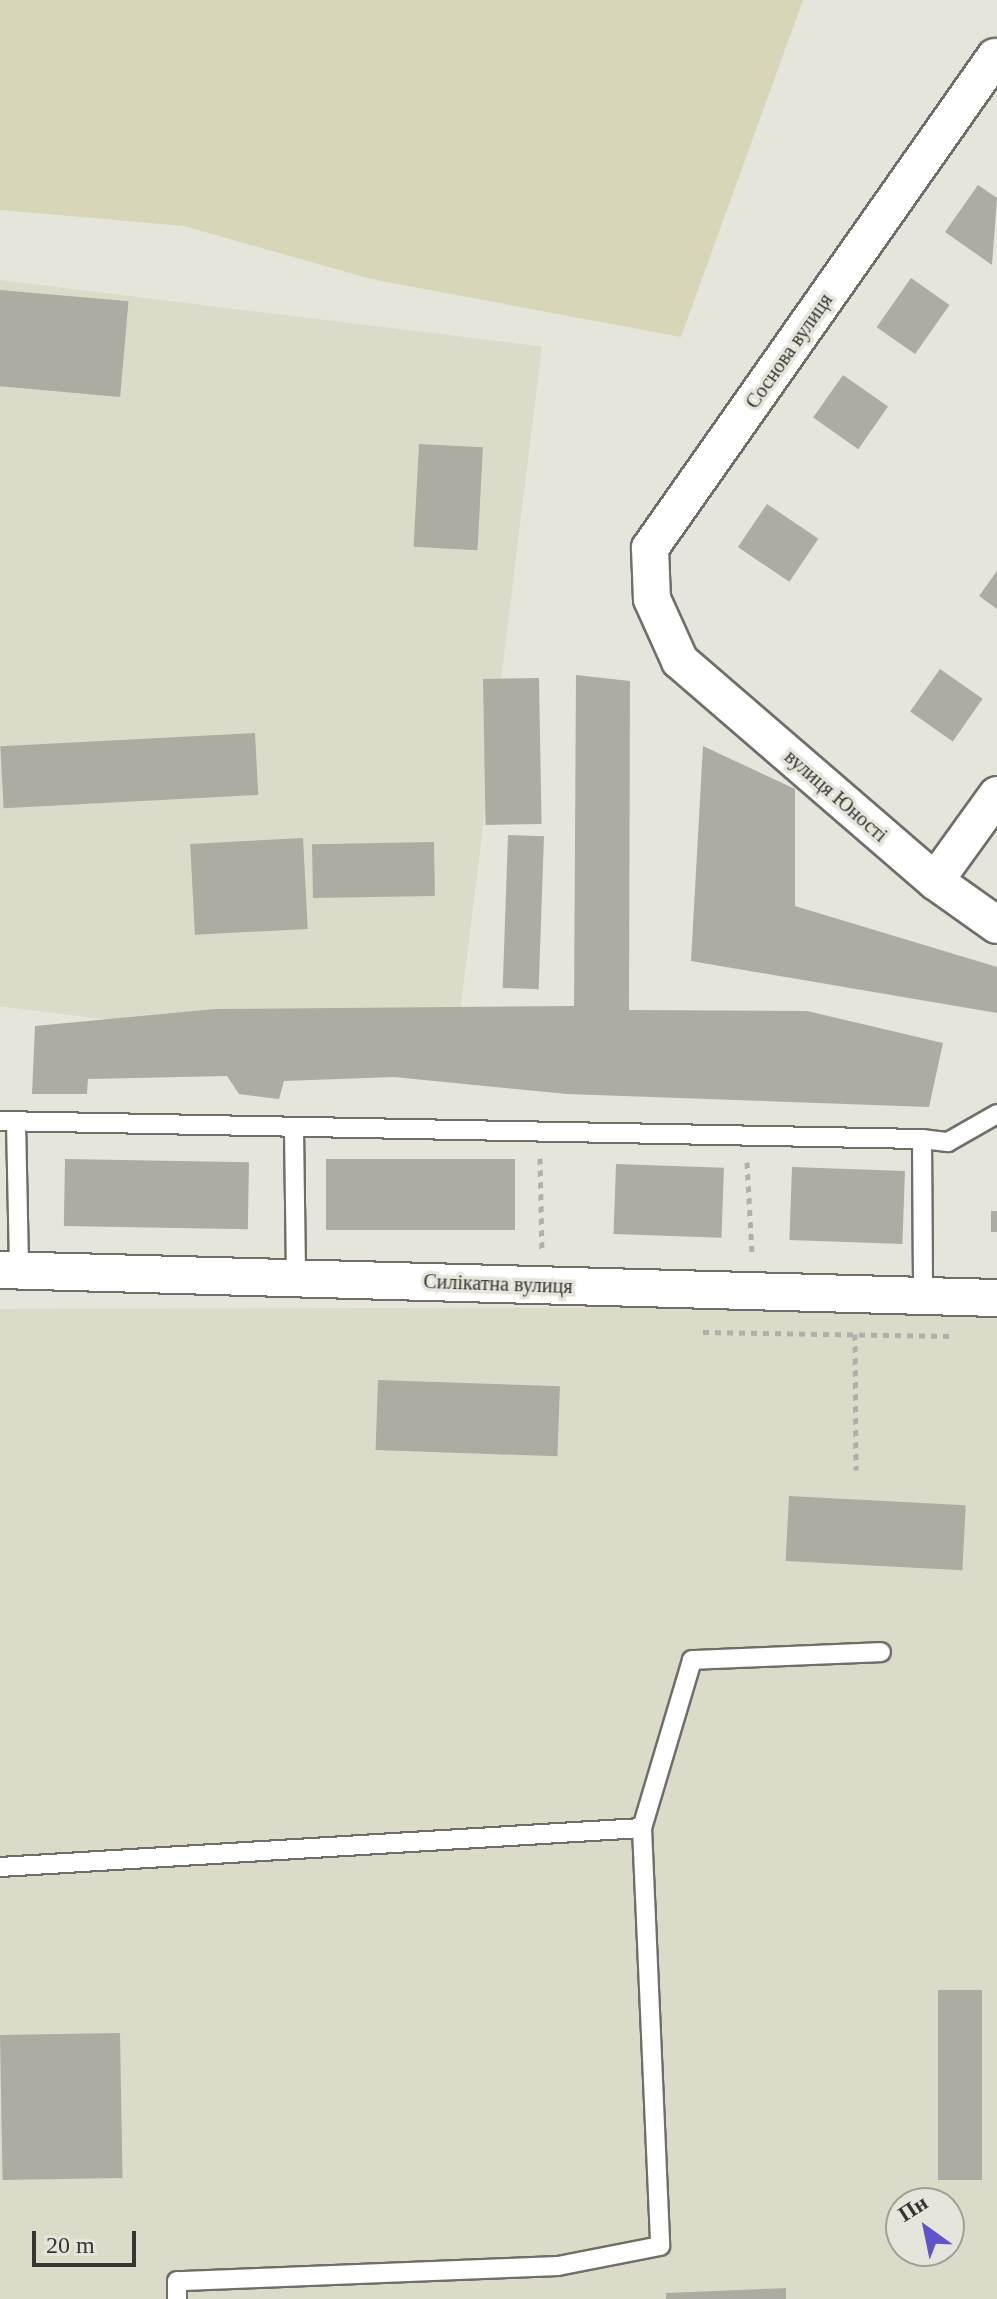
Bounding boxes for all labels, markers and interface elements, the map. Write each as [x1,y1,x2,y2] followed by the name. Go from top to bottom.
[740,289,838,413] street label: Соснова вулиця
[780,745,892,847] street label: вулиця Юності
[423,1269,573,1299] street label: Силікатна вулиця
[885,2187,965,2267] north arrow
[893,2190,932,2227] text: Пн
[36,2215,140,2265] scale bar
[46,2232,95,2258] text: 20 m

